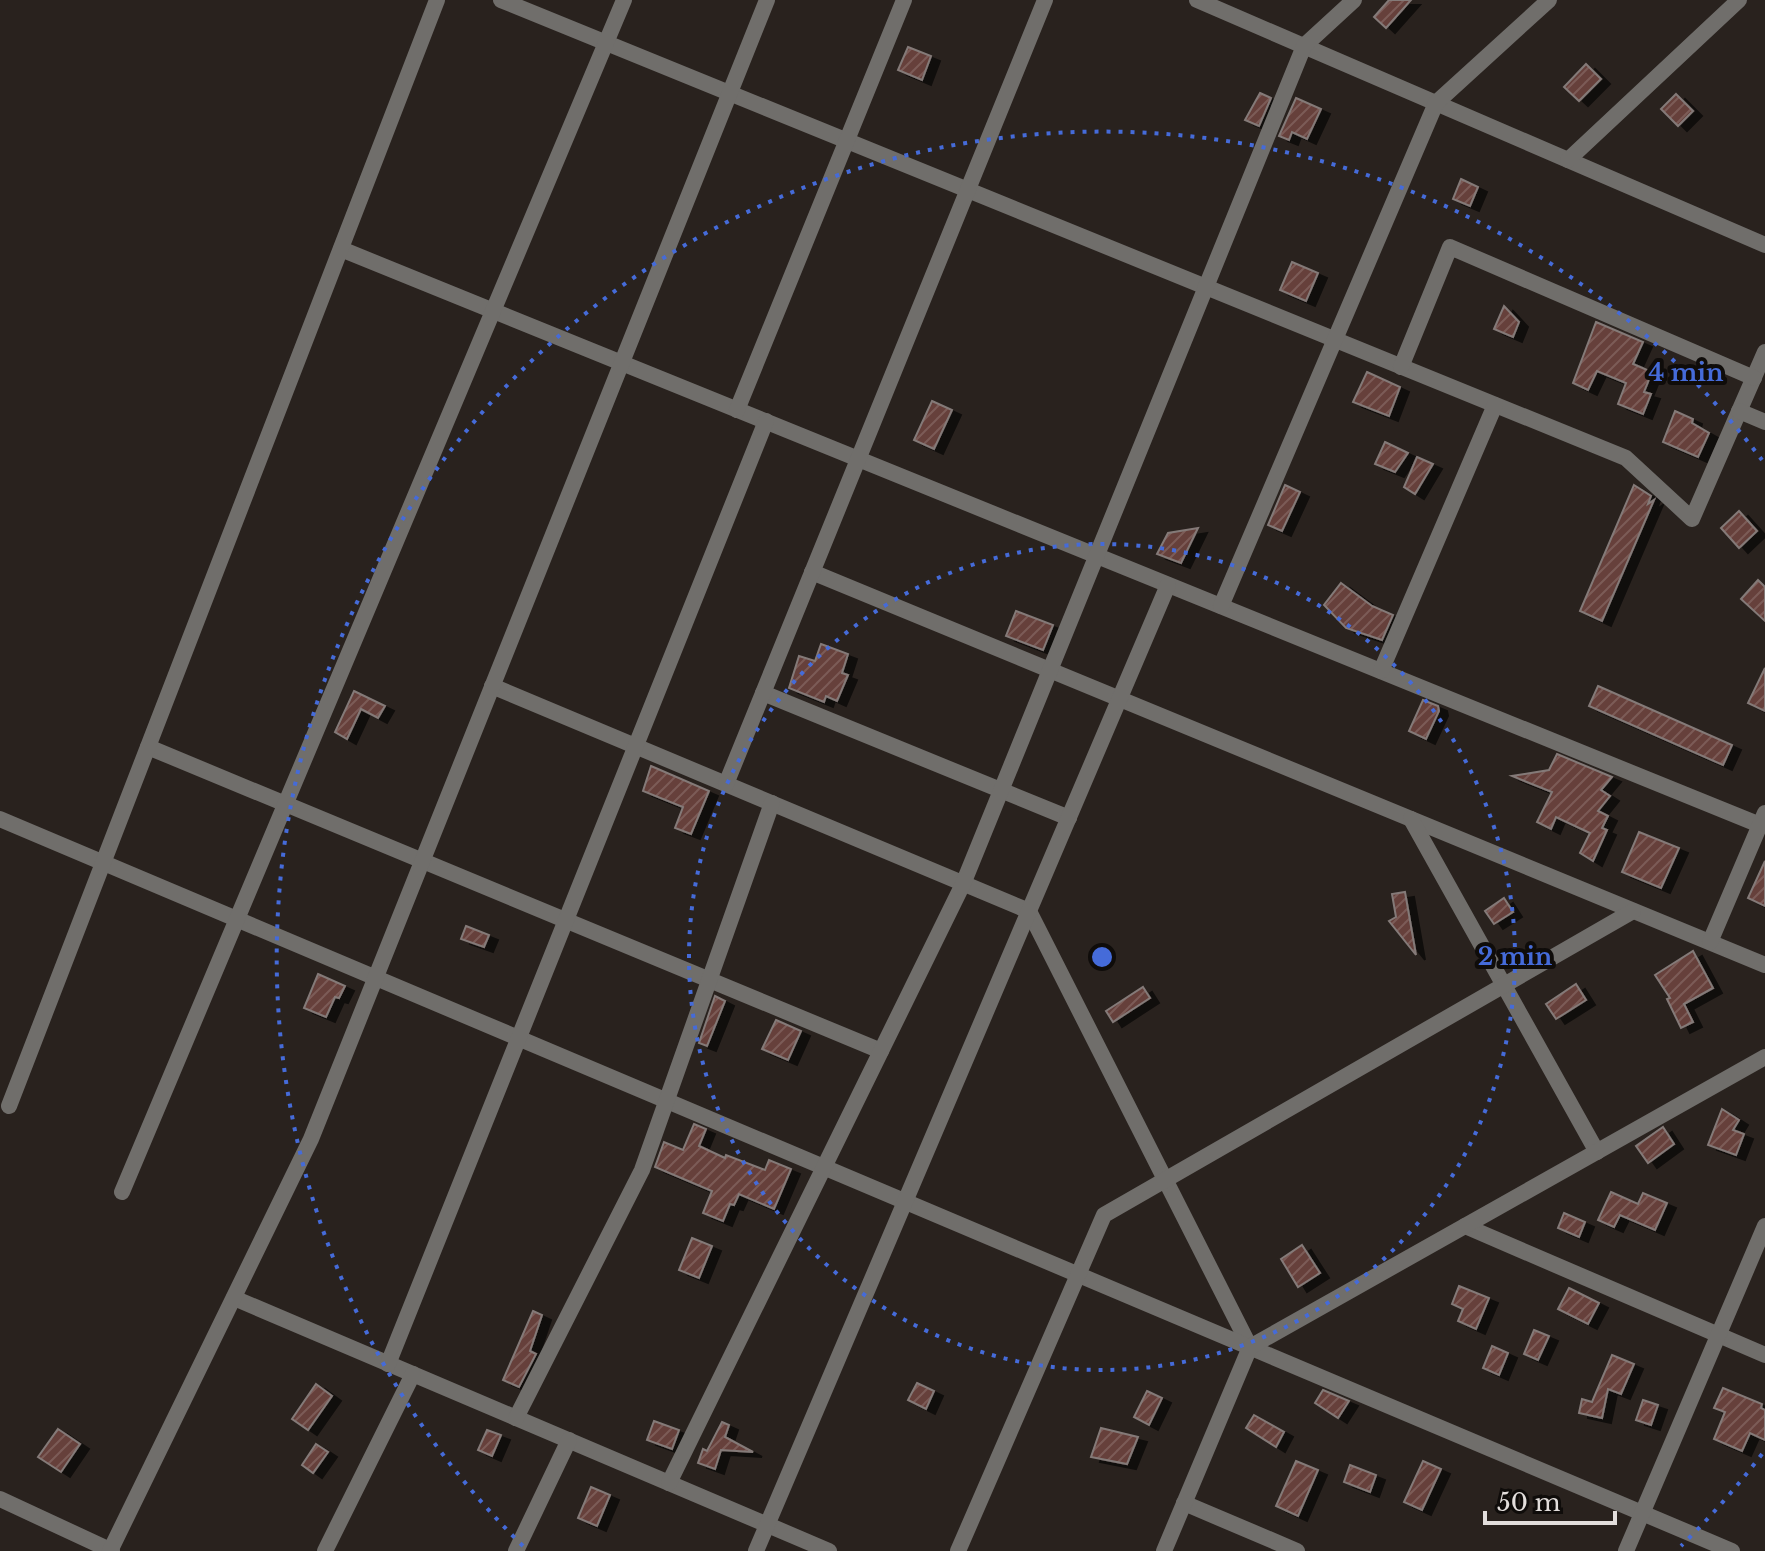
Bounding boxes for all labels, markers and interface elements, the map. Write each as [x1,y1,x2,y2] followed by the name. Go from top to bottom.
[1649,358,1724,387] text: 4 min
[1478,942,1553,971] text: 2 min
[1088,943,1116,971] centre of rings
[1485,1475,1615,1525] scale bar
[1497,1488,1561,1517] text: 50 m

